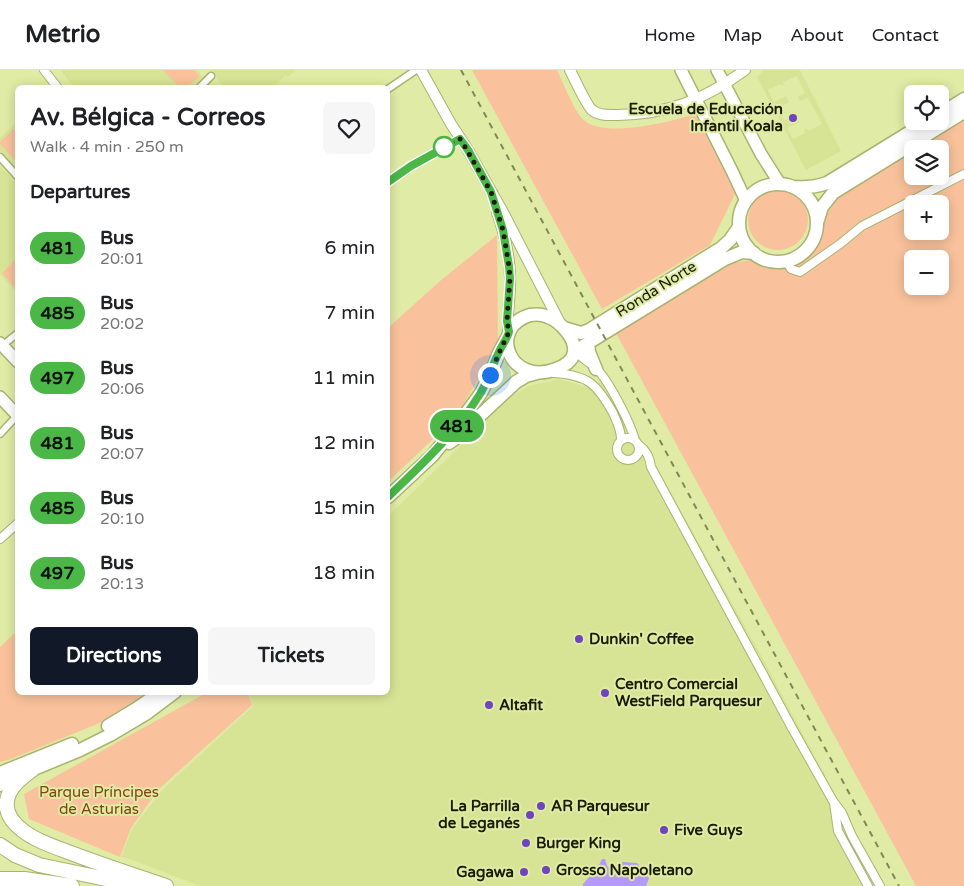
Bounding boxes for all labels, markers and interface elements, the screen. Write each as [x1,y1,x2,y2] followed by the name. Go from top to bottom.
[25,20,100,49] text: Metrio
[644,24,695,46] text: Home
[723,24,762,46] text: Map
[790,24,844,46] text: About
[872,24,939,46] text: Contact
[904,85,949,295] map controls
[904,85,949,130] button: locate
[628,100,783,135] place label: Escuela de Educación Infantil Koala
[323,102,375,154] button: heart
[30,103,266,132] text: Av. Bélgica - Correos
[787,112,799,124] marker: Escuela de Educación Infantil Koala
[433,136,455,158] unlabelled marker
[30,137,184,157] text: Walk · 4 min · 250 m
[904,140,949,185] button: layers
[30,181,130,203] text: Departures
[904,195,949,240] button: +
[100,227,134,249] text: Bus
[41,237,74,259] text: 481
[324,237,375,259] text: 6 min
[100,249,144,269] text: 20:01
[904,250,949,295] button: −
[612,257,700,321] street label: Ronda Norte
[100,292,134,314] text: Bus
[41,302,74,324] text: 485
[324,302,375,324] text: 7 min
[100,314,144,334] text: 20:02
[100,357,134,379] text: Bus
[478,363,503,388] your location
[41,367,74,389] text: 497
[312,367,375,389] text: 11 min
[100,379,144,399] text: 20:06
[428,410,486,442] line badge: 481
[440,415,474,437] text: 481
[100,422,134,444] text: Bus
[41,432,74,454] text: 481
[312,432,375,454] text: 12 min
[100,444,144,464] text: 20:07
[100,487,134,509] text: Bus
[41,497,74,519] text: 485
[312,497,375,519] text: 15 min
[100,509,144,529] text: 20:10
[100,552,134,574] text: Bus
[41,562,74,584] text: 497
[312,562,375,584] text: 18 min
[100,574,144,594] text: 20:13
[30,627,198,685] button: Directions
[208,627,375,685] button: Tickets
[589,630,695,648] place label: Dunkin' Coffee
[573,633,585,645] marker: Dunkin' Coffee
[615,675,762,711] place label: Centro Comercial WestField Parquesur
[599,687,611,699] marker: Centro Comercial WestField Parquesur
[499,696,543,714] place label: Altafit
[483,699,495,711] marker: Altafit
[39,783,159,818] park label: Parque Príncipes de Asturias
[438,797,520,833] place label: La Parrilla de Leganés
[551,797,650,816] place label: AR Parquesur
[535,800,547,812] marker: AR Parquesur
[524,809,536,821] marker: La Parrilla de Leganés
[674,821,743,840] place label: Five Guys
[658,824,670,836] marker: Five Guys
[536,834,621,853] place label: Burger King
[520,837,532,849] marker: Burger King
[556,861,693,880] place label: Grosso Napoletano
[456,863,514,882] place label: Gagawa
[540,864,552,876] marker: Grosso Napoletano
[518,866,530,878] marker: Gagawa

